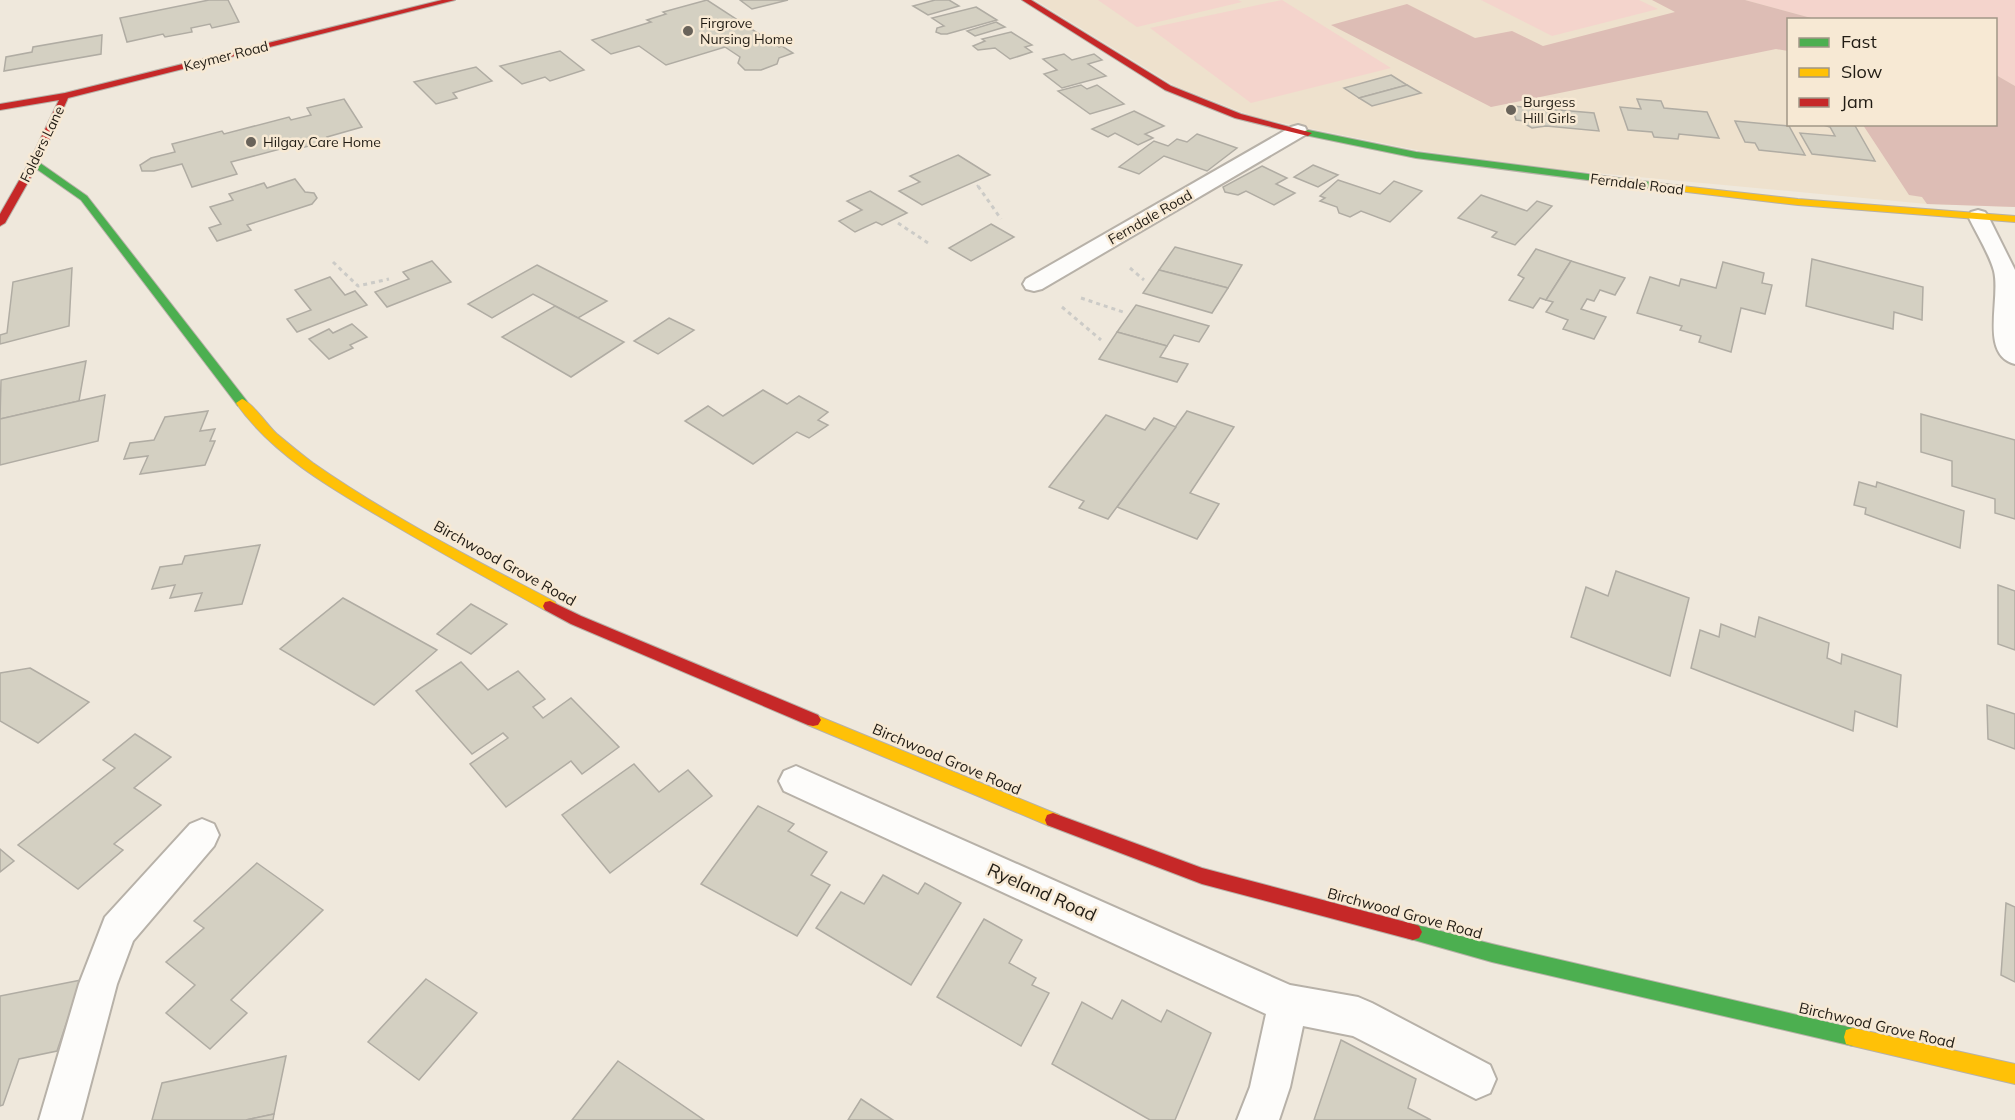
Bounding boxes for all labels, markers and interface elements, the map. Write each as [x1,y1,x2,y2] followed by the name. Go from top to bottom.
[700,14,793,48] place label: Firgrove Nursing Home
[1787,18,1997,126] legend
[681,24,695,38] marker: Firgrove Nursing Home
[1841,30,1877,53] text: Fast
[182,37,270,75] street label: Keymer Road
[1841,60,1883,83] text: Slow
[1841,90,1874,113] text: Jam
[1523,93,1576,127] place label: Burgess Hill Girls
[16,103,68,185] street label: Folders Lane
[1504,103,1518,117] marker: Burgess Hill Girls
[263,133,381,151] place label: Hilgay Care Home
[244,135,258,149] marker: Hilgay Care Home
[1589,169,1685,199] street label: Ferndale Road
[1105,186,1195,248] street label: Ferndale Road
[431,516,579,610] street label: Birchwood Grove Road
[870,719,1024,799] street label: Birchwood Grove Road
[984,858,1100,926] street label: Ryeland Road
[1325,883,1485,943] street label: Birchwood Grove Road
[1797,998,1957,1052] street label: Birchwood Grove Road

